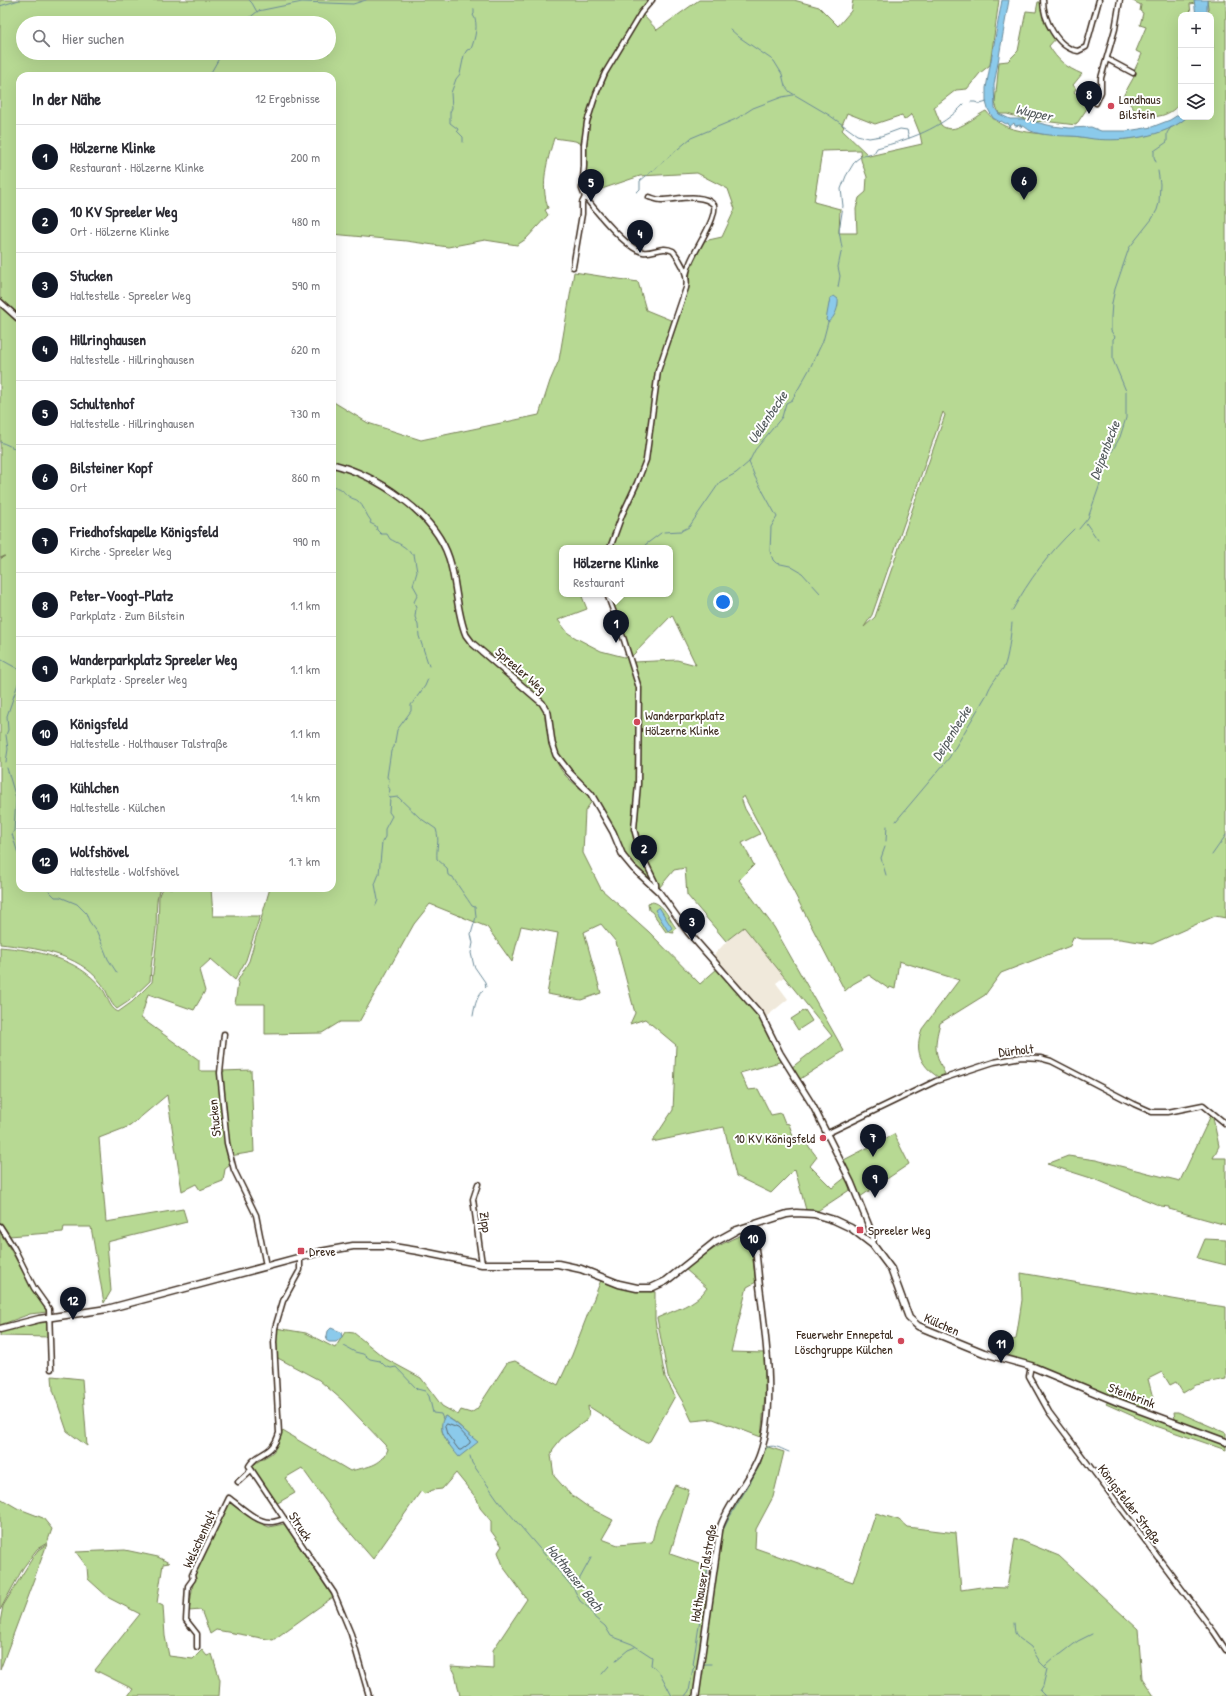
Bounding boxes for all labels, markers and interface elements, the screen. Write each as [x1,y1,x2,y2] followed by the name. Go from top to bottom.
[1178,12,1214,120] map controls
[1178,12,1214,48] button: +
[16,16,336,60] search box
[30,27,52,49] icon: search
[62,28,124,49] text: Hier suchen
[1178,48,1214,84] button: −
[1076,81,1102,114] pin: 8
[1178,84,1214,120] button: layers
[32,87,101,110] text: In der Nähe
[255,89,320,107] text: 12 Ergebnisse
[1119,90,1161,123] place label: Landhaus Bilstein
[1014,99,1056,127] water label: Wupper
[1106,101,1116,111] marker: Landhaus Bilstein
[70,137,156,158] text: Hölzerne Klinke
[43,148,47,166] text: 1
[290,148,320,166] text: 200 m
[70,158,204,176] text: Restaurant · Hölzerne Klinke
[1011,167,1037,200] pin: 6
[578,169,604,202] pin: 5
[70,201,177,222] text: 10 KV Spreeler Weg
[42,212,48,230] text: 2
[292,212,320,230] text: 480 m
[627,220,653,253] pin: 4
[70,222,169,240] text: Ort · Hölzerne Klinke
[70,265,113,286] text: Stucken
[42,276,48,294] text: 3
[292,276,320,294] text: 590 m
[70,286,191,304] text: Haltestelle · Spreeler Weg
[70,329,146,350] text: Hillringhausen
[43,340,47,358] text: 4
[291,340,320,358] text: 620 m
[70,350,194,368] text: Haltestelle · Hillringhausen
[743,386,792,447] water label: Uellenbecke
[70,393,135,414] text: Schultenhof
[42,404,48,422] text: 5
[290,404,320,422] text: 730 m
[70,414,194,432] text: Haltestelle · Hillringhausen
[1084,417,1125,482] water label: Deipenbecke
[70,457,153,478] text: Bilsteiner Kopf
[42,468,48,486] text: 6
[292,468,320,486] text: 860 m
[70,478,87,496] text: Ort
[70,521,218,542] text: Friedhofskapelle Königsfeld
[42,532,48,550] text: 7
[293,532,320,550] text: 990 m
[70,542,171,560] text: Kirche · Spreeler Weg
[559,545,673,597] popup
[573,552,659,573] text: Hölzerne Klinke
[573,573,625,591] text: Restaurant
[70,585,173,606] text: Peter-Voogt-Platz
[713,592,733,612] your location
[42,596,48,614] text: 8
[291,596,320,614] text: 1.1 km
[70,606,185,624] text: Parkplatz · Zum Bilstein
[603,610,629,643] pin: 1
[492,643,551,697] street label: Spreeler Weg
[70,649,237,670] text: Wanderparkplatz Spreeler Weg
[43,660,47,678] text: 9
[291,660,320,678] text: 1.1 km
[70,670,187,688] text: Parkplatz · Spreeler Weg
[927,701,977,765] water label: Deipenbecke
[645,706,725,739] place label: Wanderparkplatz Hölzerne Klinke
[70,713,128,734] text: Königsfeld
[632,717,642,727] marker: Wanderparkplatz Hölzerne Klinke
[40,724,50,742] text: 10
[291,724,320,742] text: 1.1 km
[70,734,228,752] text: Haltestelle · Holthauser Talstraße
[70,777,119,798] text: Kühlchen
[40,788,50,806] text: 11
[290,788,320,806] text: 1.4 km
[70,798,165,816] text: Haltestelle · Külchen
[631,835,657,868] pin: 2
[70,841,129,862] text: Wolfshövel
[40,852,50,870] text: 12
[289,852,320,870] text: 1.7 km
[70,862,179,880] text: Haltestelle · Wolfshövel
[679,908,705,941] pin: 3
[998,1039,1035,1061] street label: Dürholt
[203,1098,225,1137] street label: Stucken
[860,1124,886,1157] pin: 7
[734,1129,815,1147] place label: 10 KV Königsfeld
[818,1133,828,1143] marker: 10 KV Königsfeld
[862,1165,888,1198] pin: 9
[475,1210,497,1234] street label: Zipp
[868,1221,931,1239] place label: Spreeler Weg
[740,1225,766,1258] pin: 10
[855,1225,865,1235] marker: Spreeler Weg
[309,1242,336,1260] place label: Dreve
[296,1246,306,1256] marker: Dreve
[60,1287,86,1320] pin: 12
[921,1308,963,1340] street label: Külchen
[795,1325,894,1358] place label: Feuerwehr Ennepetal Löschgruppe Külchen
[988,1330,1014,1363] pin: 11
[896,1336,906,1346] marker: Feuerwehr Ennepetal Löschgruppe Külchen
[1106,1378,1159,1412] street label: Steinbrink
[1094,1460,1166,1548] street label: Königsfelder Straße
[178,1507,220,1571] street label: Welschenholt
[285,1508,317,1544] street label: Struck
[686,1522,720,1624] street label: Holthauser Talstraße
[542,1539,609,1615] water label: Holthauser Bach

